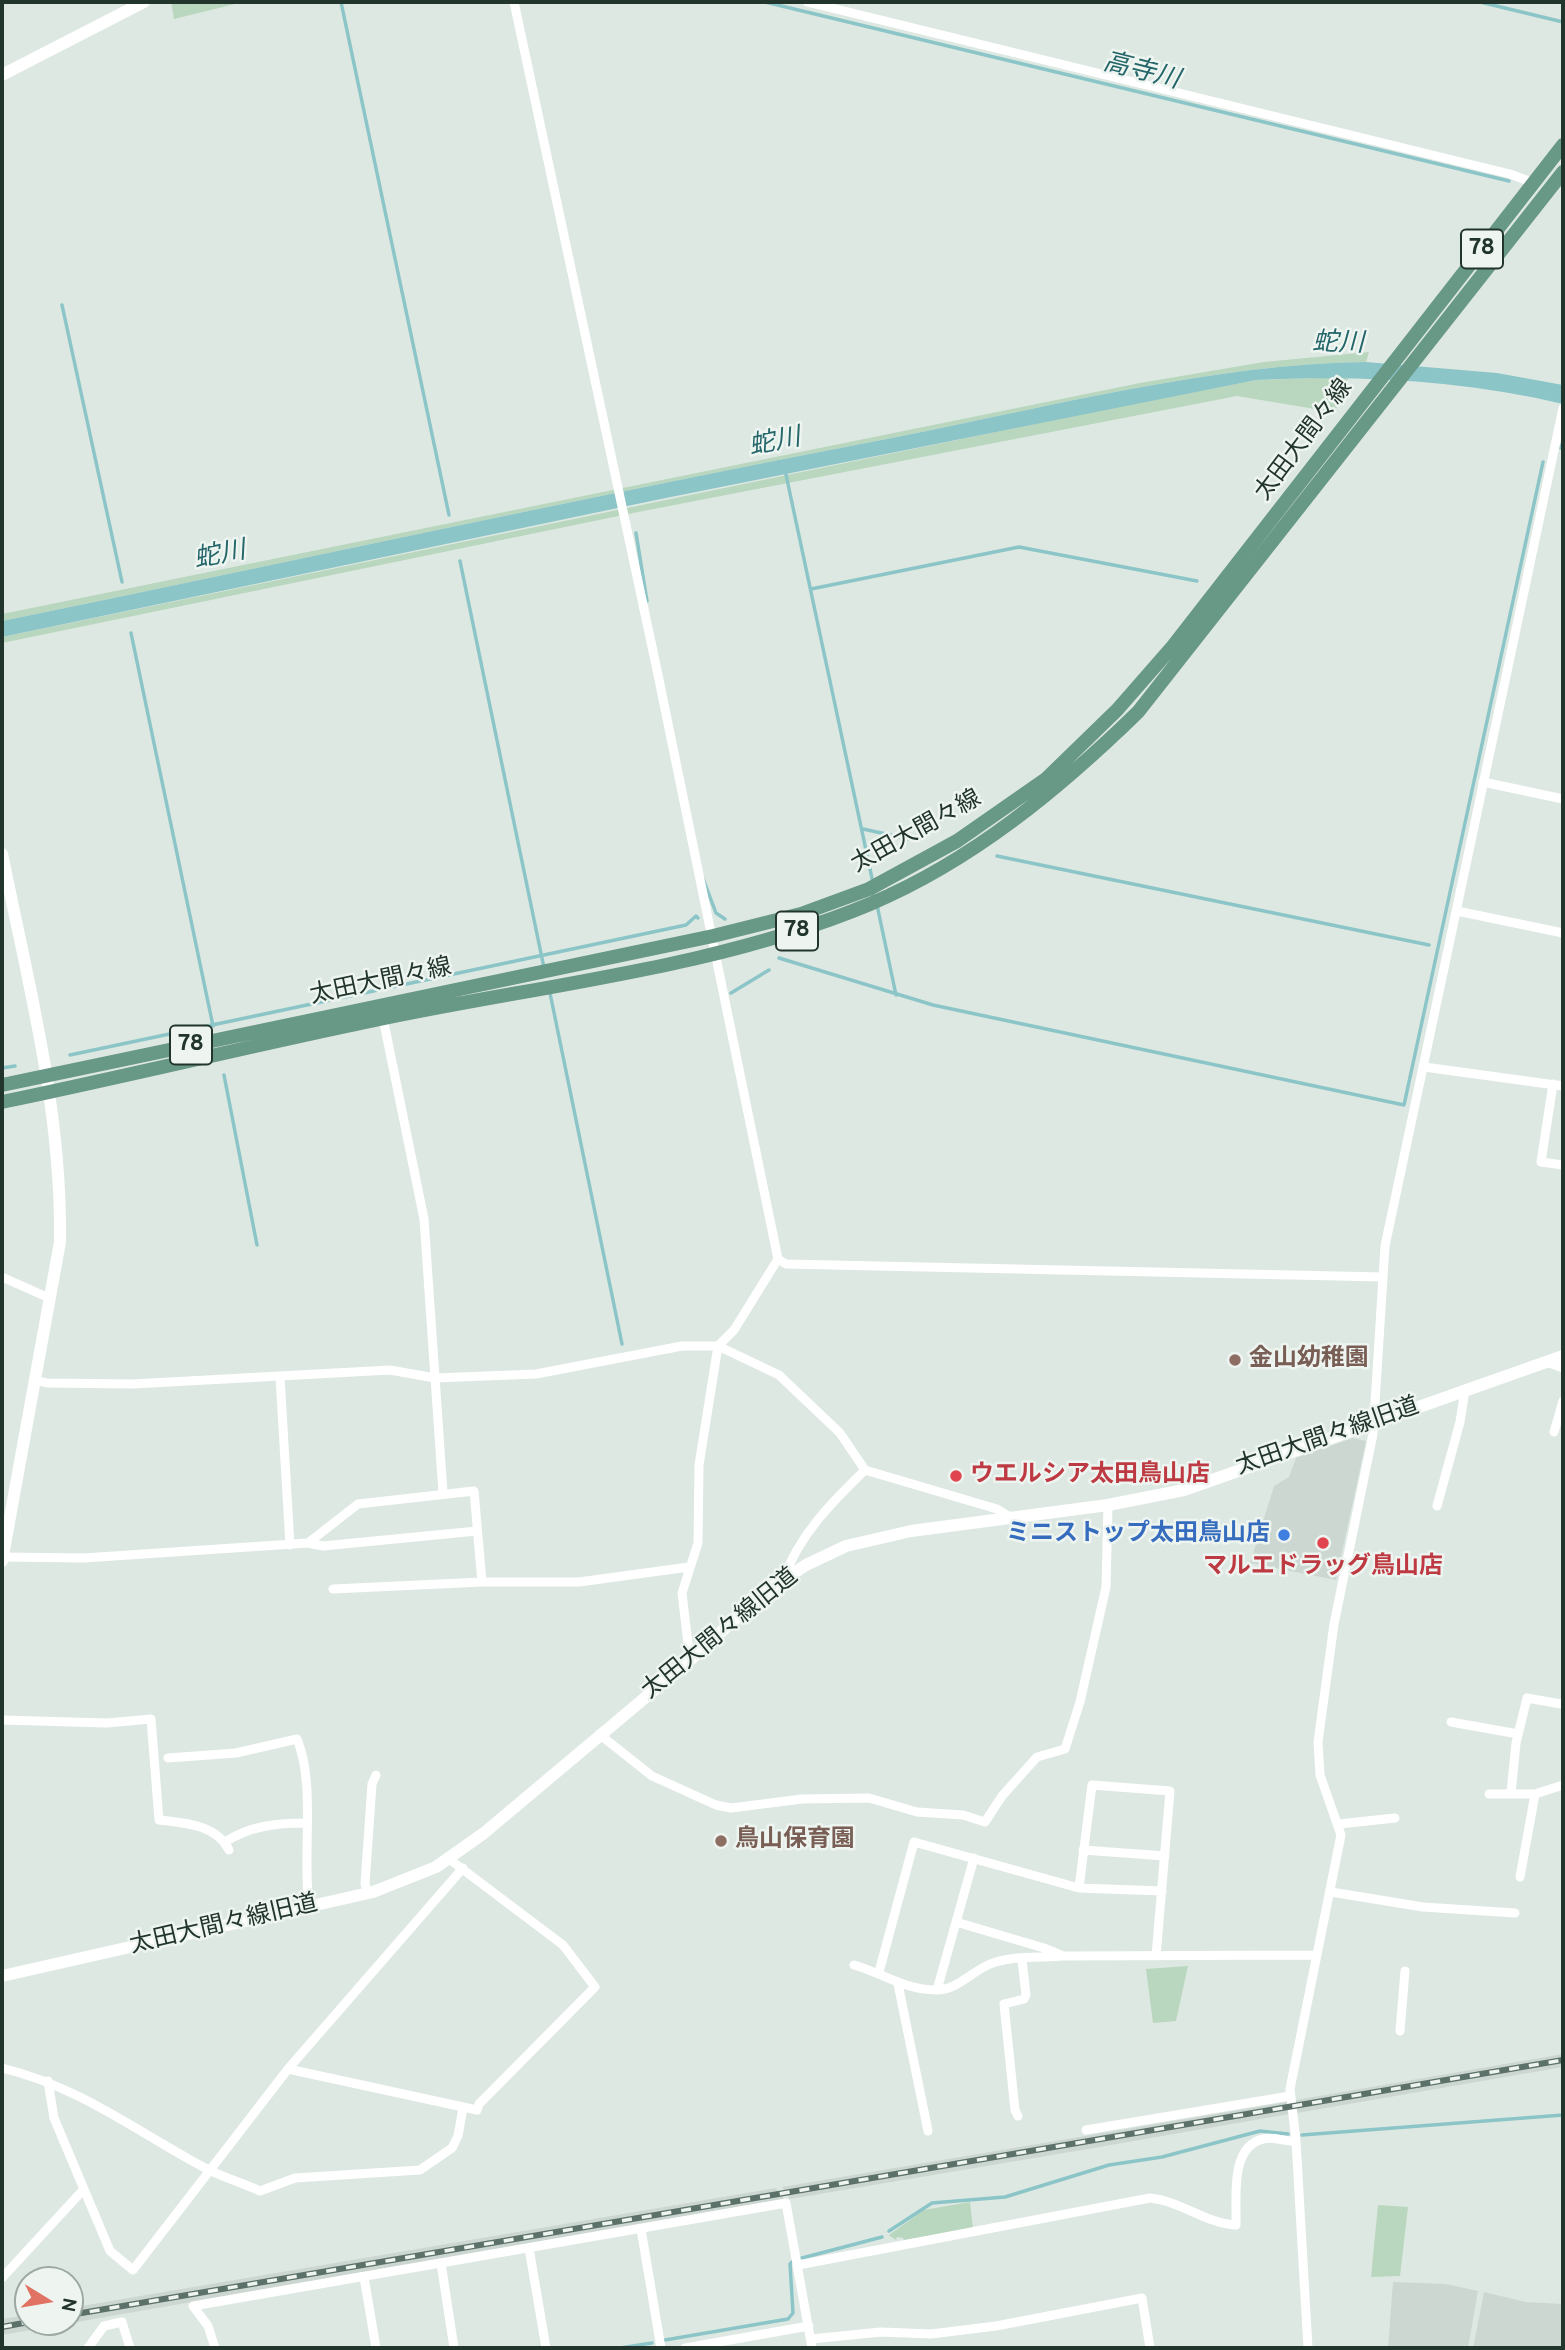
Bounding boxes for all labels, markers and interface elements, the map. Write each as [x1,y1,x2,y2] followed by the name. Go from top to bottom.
[1099,48,1183,98] water label: 高寺川
[1461,230,1503,268] road number: 78
[1312,329,1364,361] water label: 蛇川
[1250,375,1360,507] street label: 太田大間々線
[747,424,803,464] water label: 蛇川
[192,537,248,577] water label: 蛇川
[847,785,987,881] street label: 太田大間々線
[776,912,818,950] road number: 78
[308,954,454,1012] street label: 太田大間々線
[170,1026,212,1064] road number: 78
[1249,1346,1369,1374] place label: 金山幼稚園
[1227,1352,1243,1368] marker: 金山幼稚園
[1233,1393,1423,1483] street label: 太田大間々線旧道
[970,1462,1210,1490] place label: ウエルシア太田鳥山店
[948,1468,964,1484] marker: ウエルシア太田鳥山店
[1006,1521,1270,1549] place label: ミニストップ太田鳥山店
[1276,1527,1292,1543] marker: ミニストップ太田鳥山店
[1315,1535,1331,1551] marker: マルエドラッグ鳥山店
[1203,1554,1443,1582] place label: マルエドラッグ鳥山店
[637,1563,805,1707] street label: 太田大間々線旧道
[735,1827,855,1855] place label: 鳥山保育園
[713,1833,729,1849] marker: 鳥山保育園
[127,1890,321,1962] street label: 太田大間々線旧道
[14,2266,84,2336] north arrow
[55,2296,81,2314] text: N

